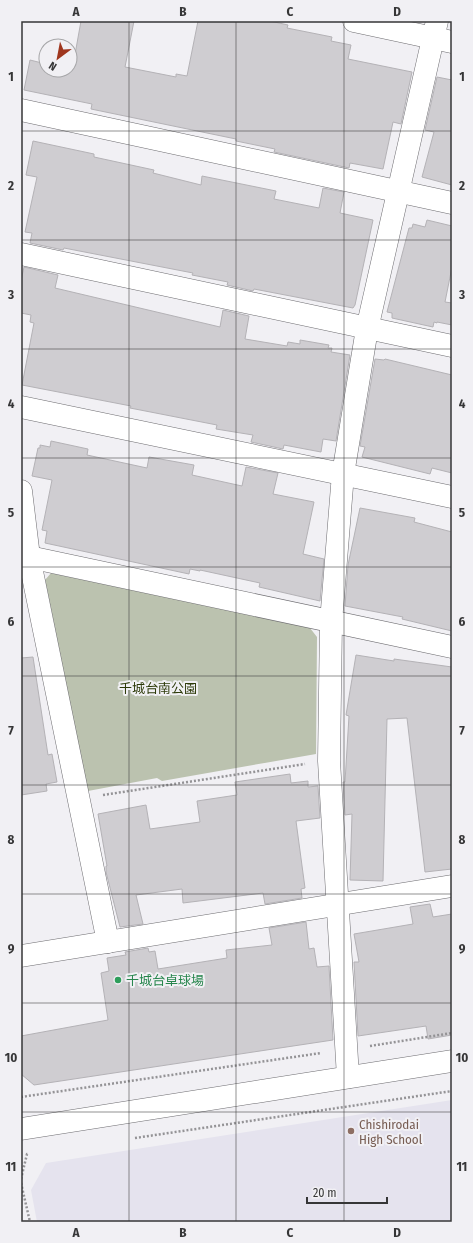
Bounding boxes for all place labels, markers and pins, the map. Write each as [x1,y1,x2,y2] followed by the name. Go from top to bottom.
[126,973,204,988] place label: 千城台卓球場
[113,975,123,985] marker: 千城台卓球場
[359,1117,423,1147] place label: Chishirodai High School
[346,1126,356,1136] marker: Chishirodai High School

